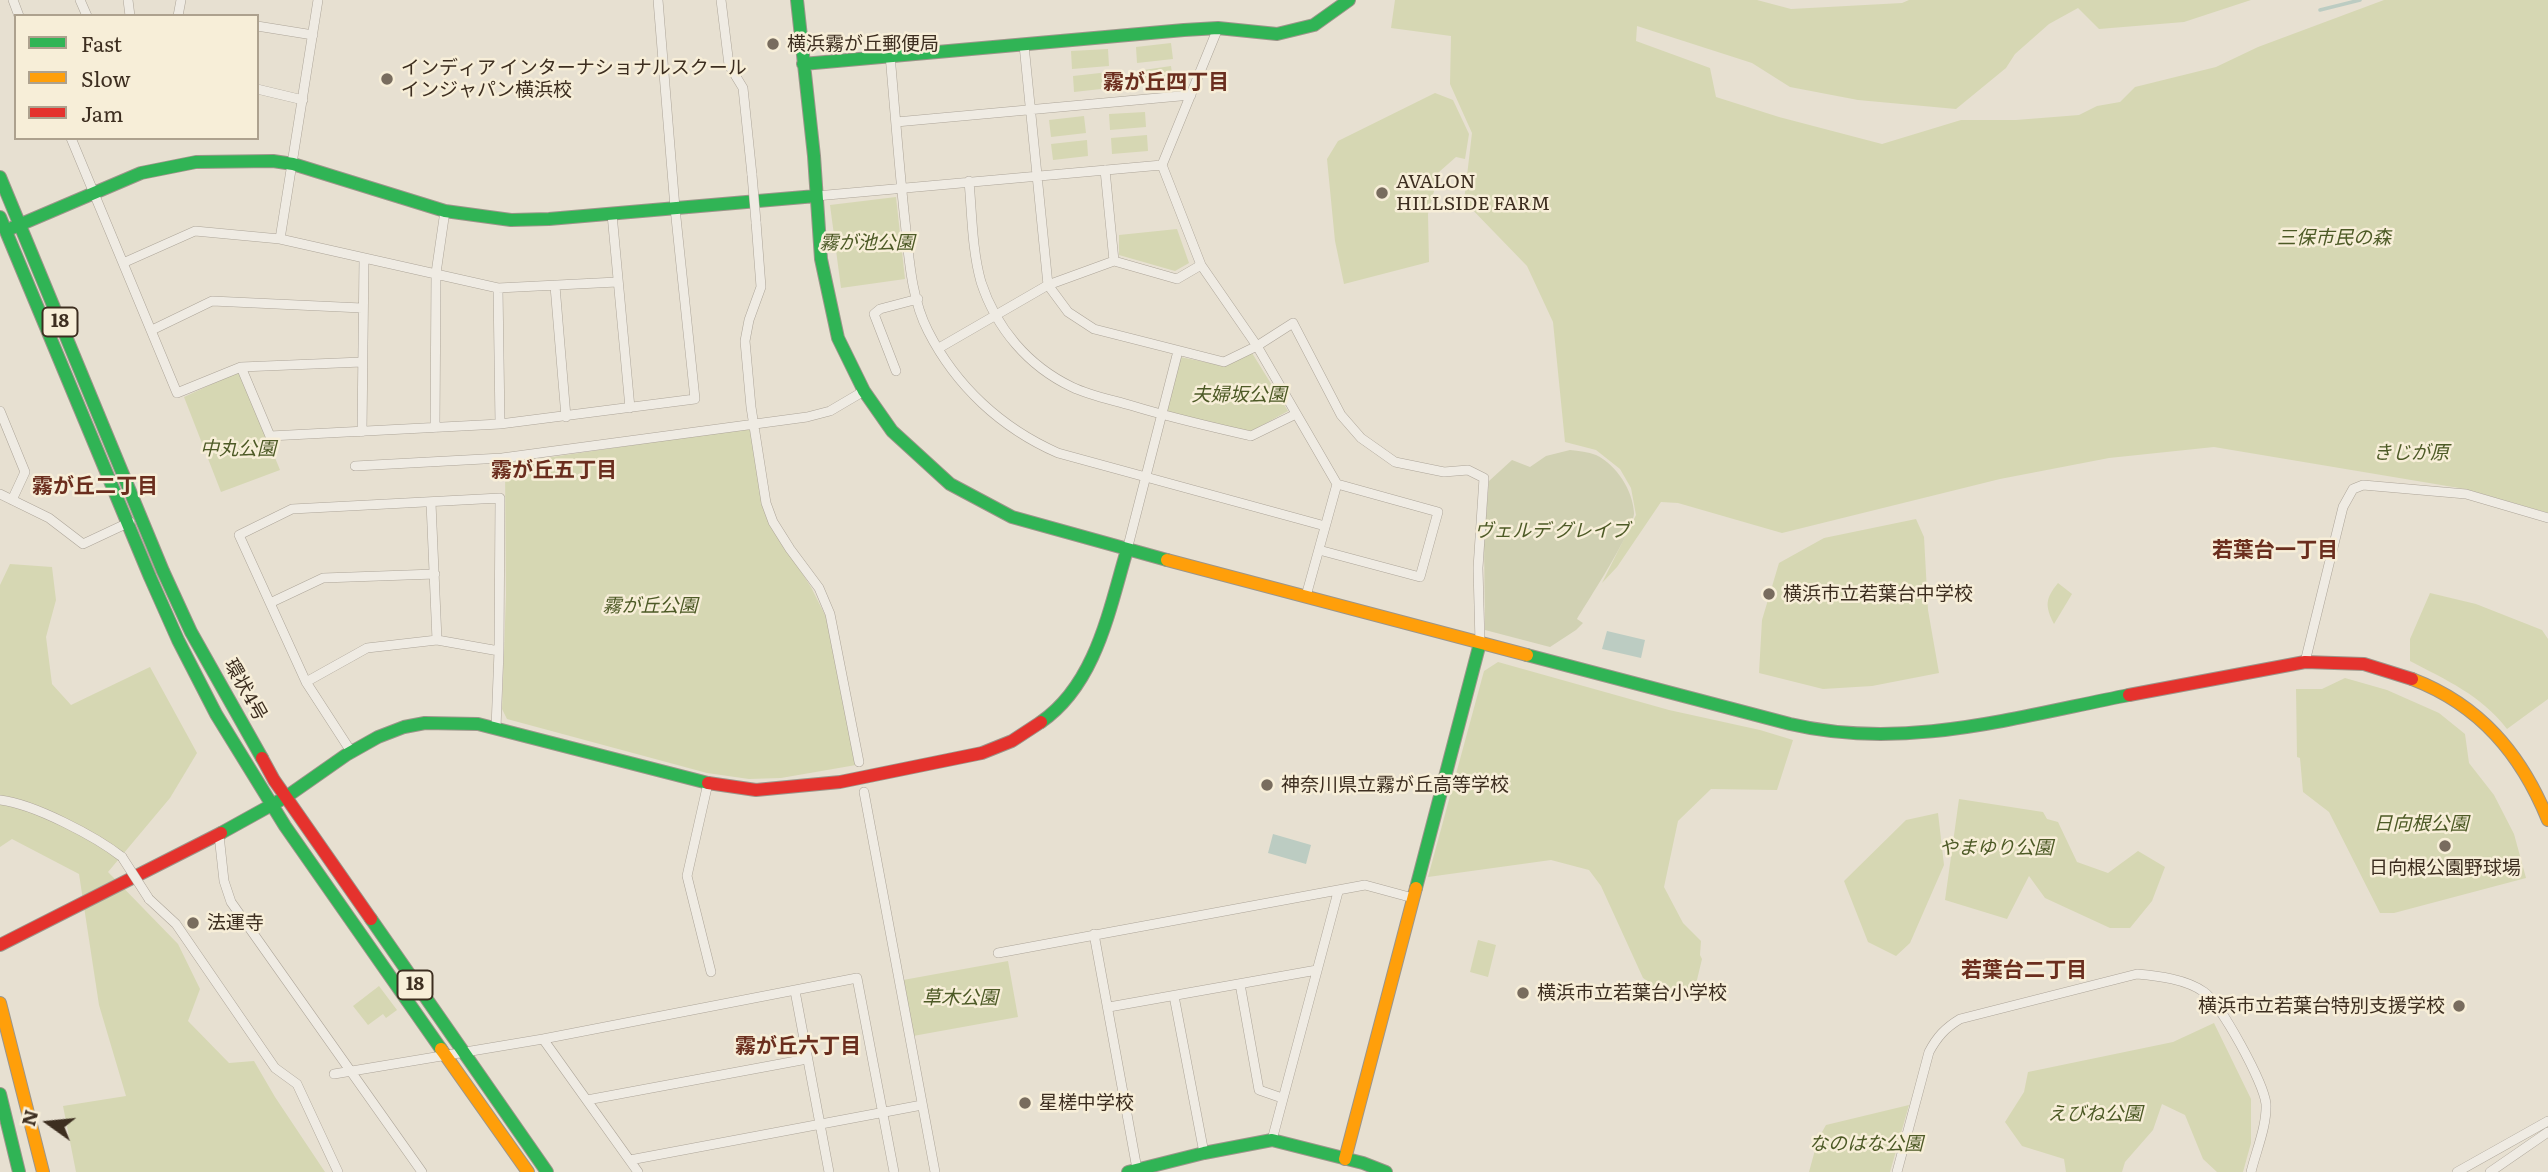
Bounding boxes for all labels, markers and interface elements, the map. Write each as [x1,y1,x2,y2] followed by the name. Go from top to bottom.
[14,14,259,140] legend
[81,27,122,58] text: Fast
[787,33,939,55] place label: 横浜霧が丘郵便局
[765,36,781,52] marker: 横浜霧が丘郵便局
[401,57,747,101] place label: インディア インターナショナルスクール インジャパン横浜校
[81,62,131,93] text: Slow
[1103,70,1229,96] district label: 霧が丘四丁目
[379,71,395,87] marker: インディア インターナショナルスクール インジャパン横浜校
[81,97,123,128] text: Jam
[1396,171,1550,215] place label: AVALON HILLSIDE FARM
[1374,185,1390,201] marker: AVALON HILLSIDE FARM
[2277,227,2391,249] park label: 三保市民の森
[820,232,914,254] park label: 霧が池公園
[42,308,78,336] road number: 18
[1192,384,1286,406] park label: 夫婦坂公園
[200,438,276,460] park label: 中丸公園
[2373,442,2449,464] park label: きじが原
[491,458,617,484] district label: 霧が丘五丁目
[32,474,158,500] district label: 霧が丘二丁目
[1474,520,1630,542] park label: ヴェルデ グレイブ
[2212,538,2338,564] district label: 若葉台一丁目
[1783,583,1973,605] place label: 横浜市立若葉台中学校
[1761,586,1777,602] marker: 横浜市立若葉台中学校
[603,595,697,617] park label: 霧が丘公園
[219,655,271,725] street label: 環状4号
[1281,774,1509,796] place label: 神奈川県立霧が丘高等学校
[1259,777,1275,793] marker: 神奈川県立霧が丘高等学校
[2374,813,2468,835] park label: 日向根公園
[1939,837,2053,859] park label: やまゆり公園
[2437,838,2453,854] marker: 日向根公園野球場
[2369,857,2521,879] place label: 日向根公園野球場
[207,912,264,934] place label: 法運寺
[185,915,201,931] marker: 法運寺
[1961,958,2087,984] district label: 若葉台二丁目
[398,970,432,1000] road number: 18
[1537,982,1727,1004] place label: 横浜市立若葉台小学校
[1515,985,1531,1001] marker: 横浜市立若葉台小学校
[922,987,998,1009] park label: 草木公園
[2198,995,2445,1017] place label: 横浜市立若葉台特別支援学校
[2451,998,2467,1014] marker: 横浜市立若葉台特別支援学校
[735,1034,861,1060] district label: 霧が丘六丁目
[14,1088,84,1158] north arrow
[1039,1092,1134,1114] place label: 星槎中学校
[1017,1095,1033,1111] marker: 星槎中学校
[2048,1103,2142,1125] park label: えびね公園
[13,1106,44,1129] text: N
[1809,1133,1923,1155] park label: なのはな公園

